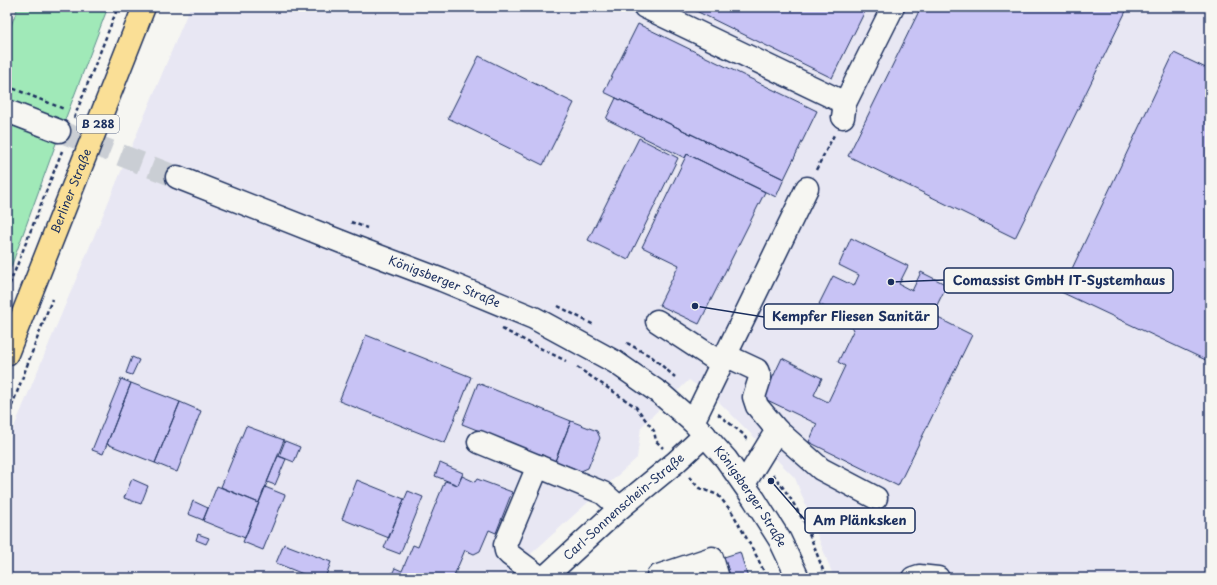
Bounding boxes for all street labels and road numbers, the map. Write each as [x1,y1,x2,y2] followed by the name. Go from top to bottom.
[77,115,119,133] road number: B 288
[45,146,95,236] street label: Berliner Straße
[386,251,503,311] street label: Königsberger Straße
[710,441,792,550] street label: Königsberger Straße
[559,449,688,564] street label: Carl-Sonnenschein-Straße

